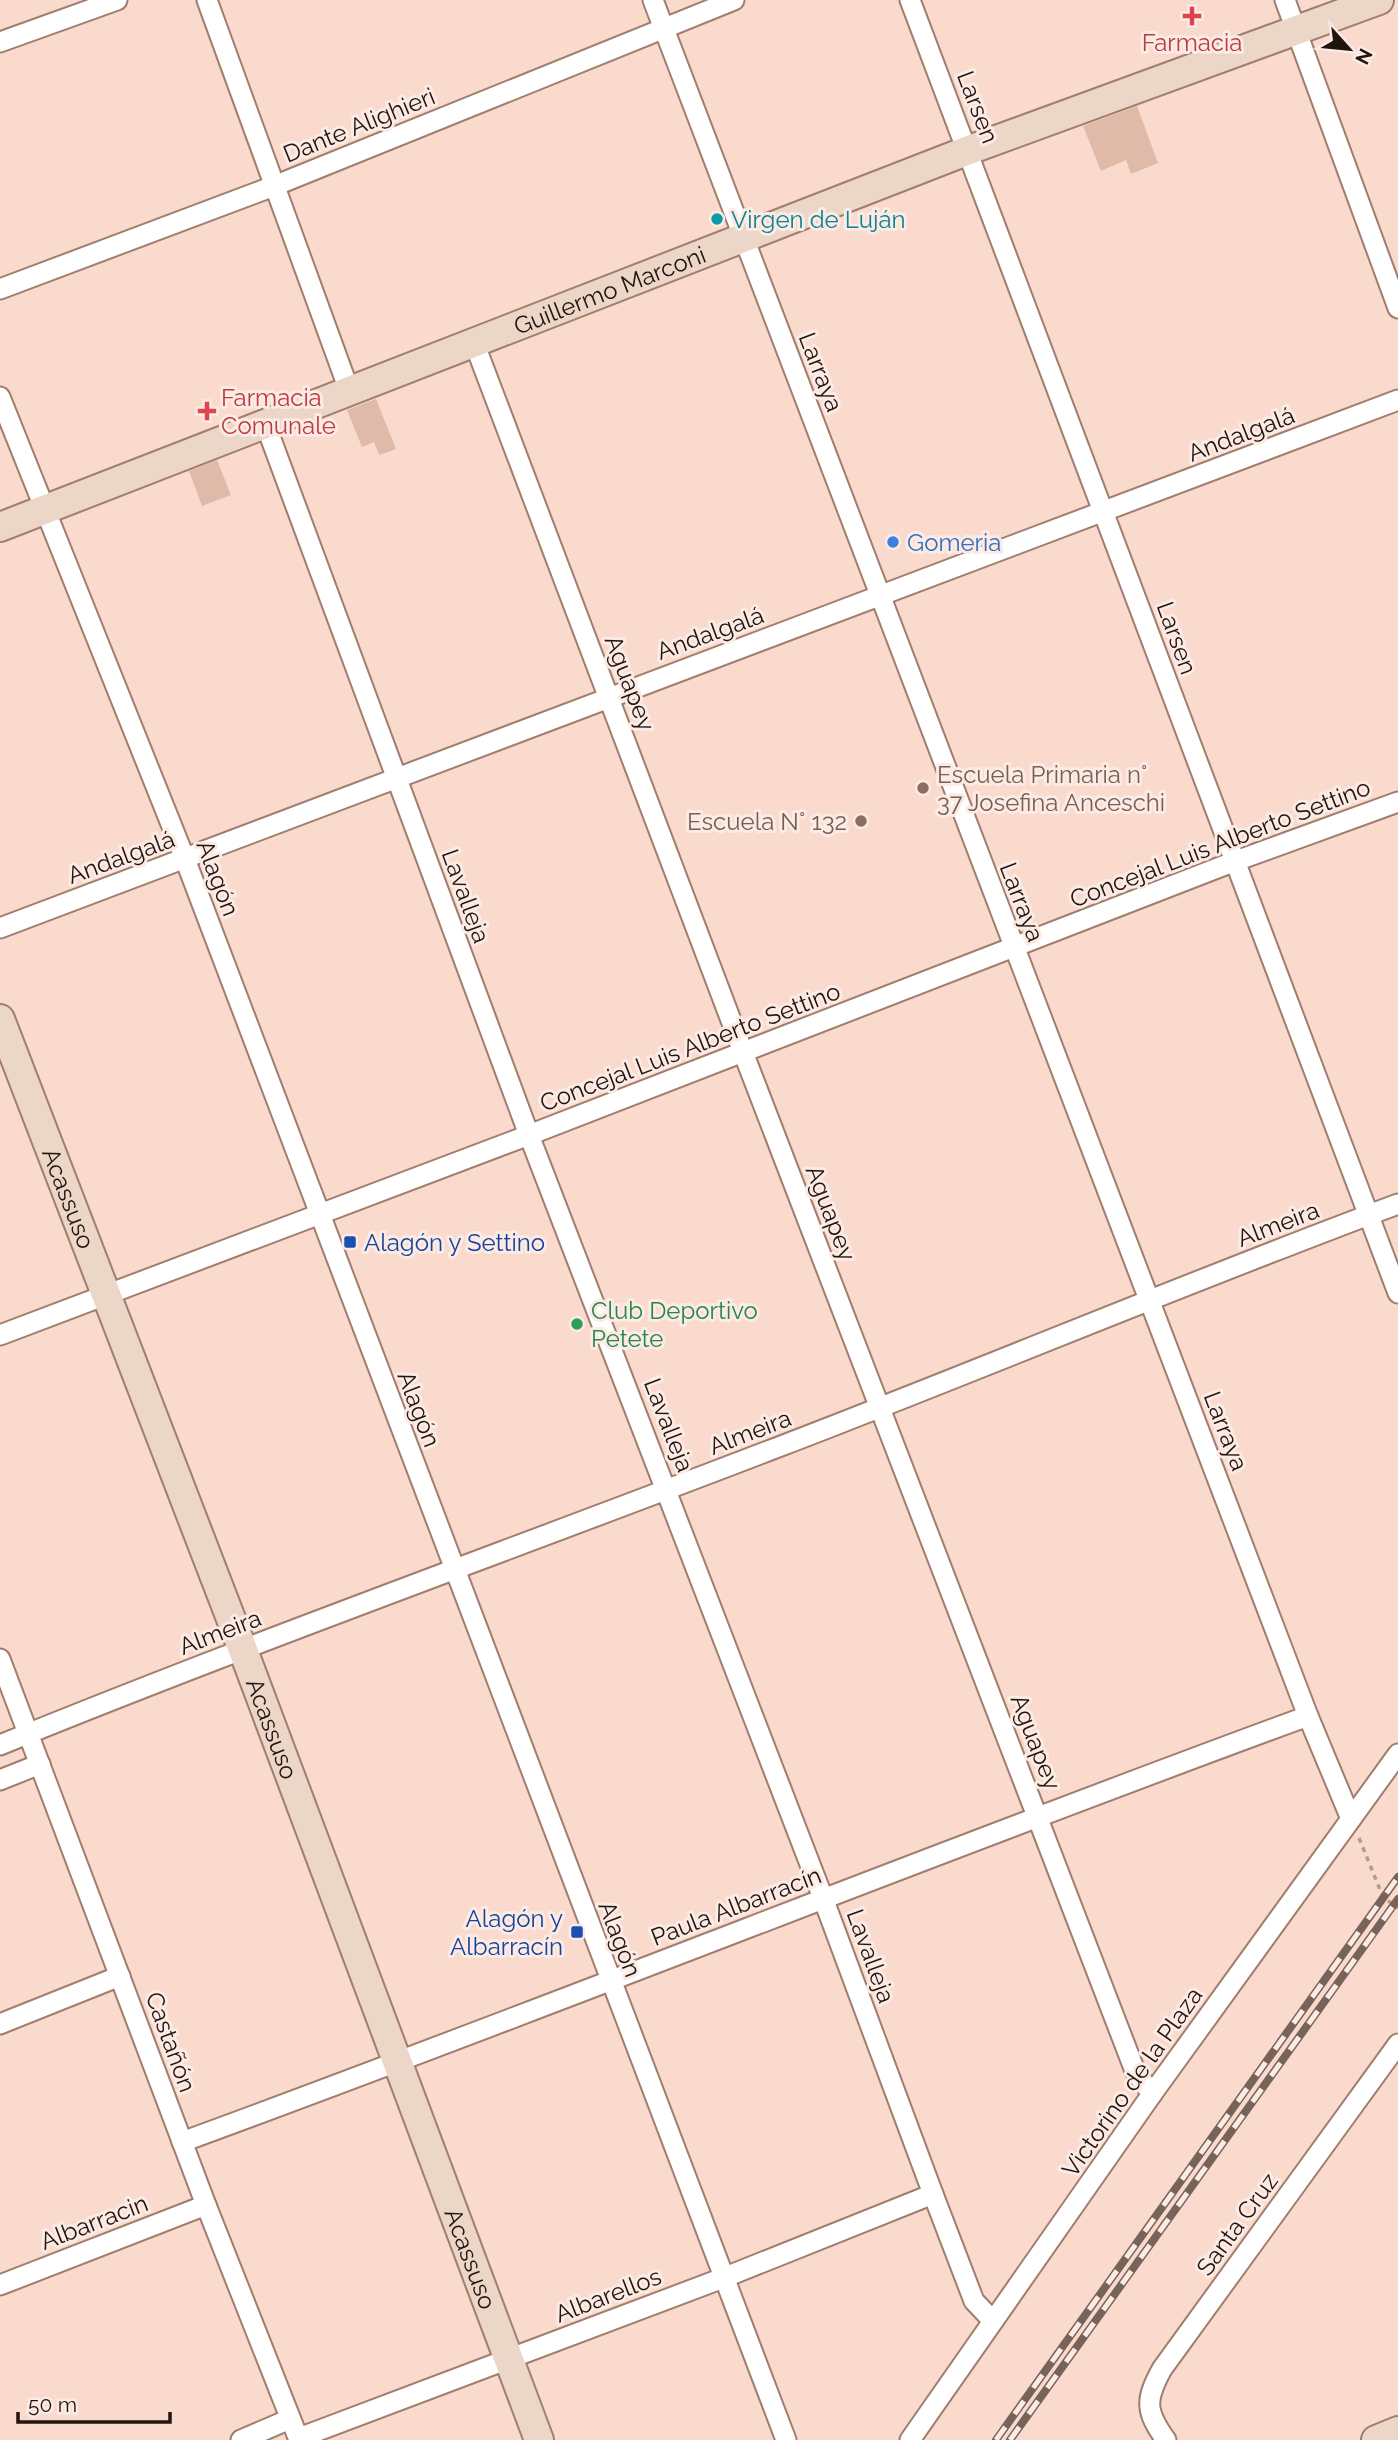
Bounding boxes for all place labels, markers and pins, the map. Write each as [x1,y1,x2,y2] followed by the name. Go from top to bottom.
[1184,8,1200,24] marker: Farmacia
[1142,28,1242,57] place label: Farmacia
[731,205,905,234] place label: Virgen de Luján
[709,211,725,227] marker: Virgen de Luján
[221,383,336,440] place label: Farmacia Comunale
[199,403,215,419] marker: Farmacia Comunale
[907,528,1001,557] place label: Gomeria
[885,534,901,550] marker: Gomeria
[937,760,1165,817] place label: Escuela Primaria n° 37 Josefina Anceschi
[915,780,931,796] marker: Escuela Primaria n° 37 Josefina Anceschi
[687,807,847,836] place label: Escuela N° 132
[853,813,869,829] marker: Escuela N° 132
[364,1228,545,1257] place label: Alagón y Settino
[342,1234,358,1250] marker: Alagón y Settino
[591,1296,758,1353] place label: Club Deportivo Petete
[569,1316,585,1332] marker: Club Deportivo Petete
[450,1904,563,1961] place label: Alagón y Albarracín
[569,1924,585,1940] marker: Alagón y Albarracín

